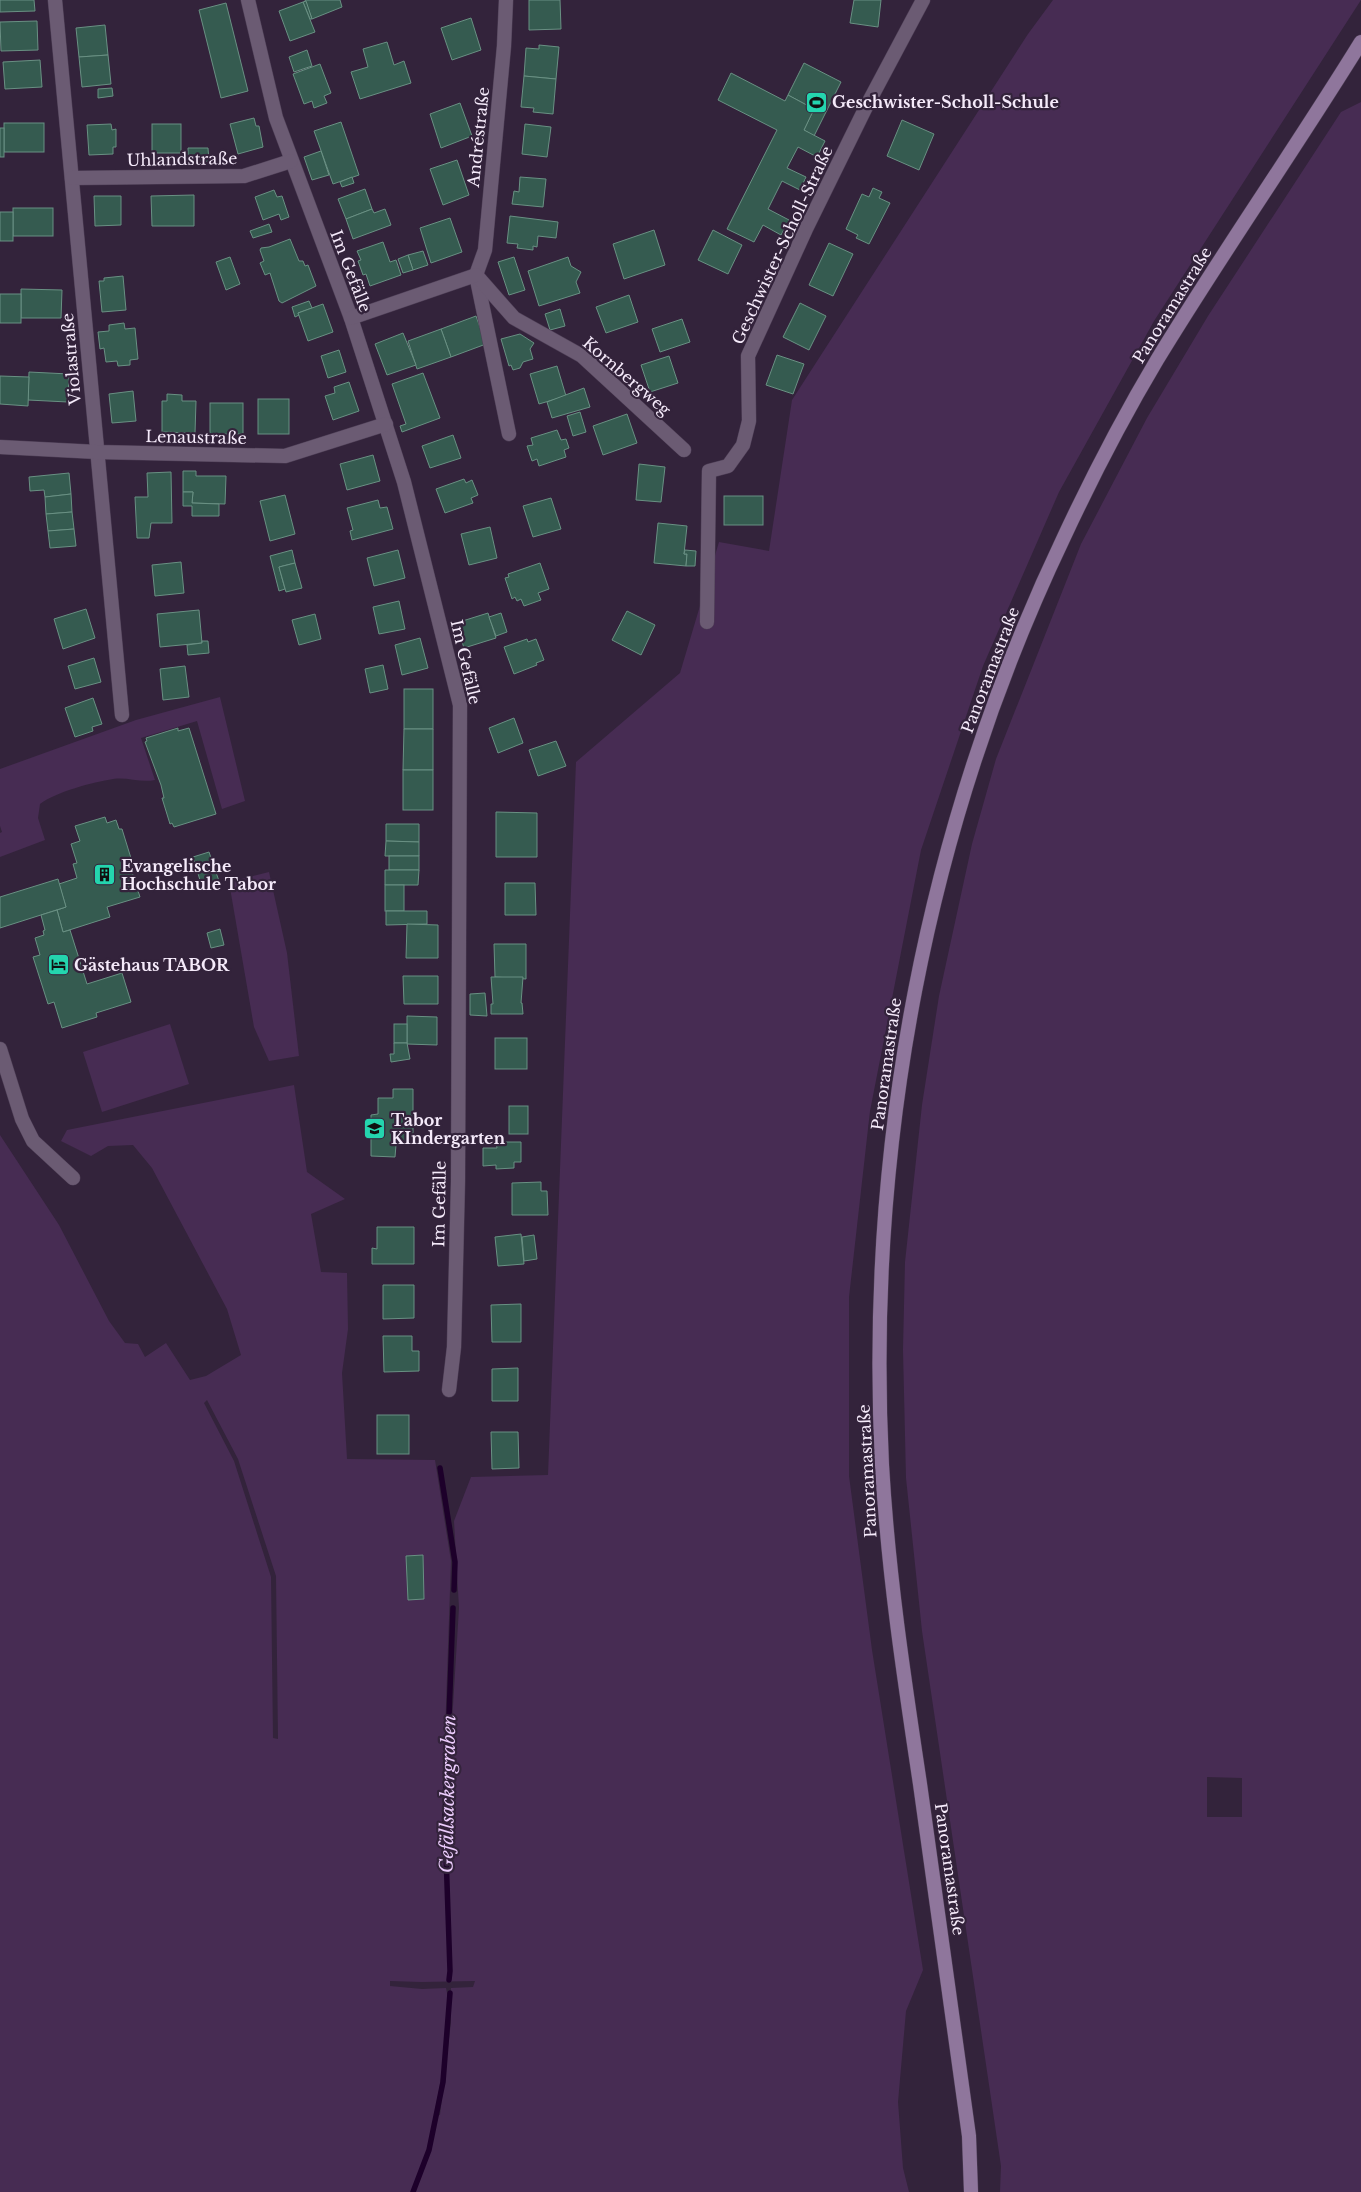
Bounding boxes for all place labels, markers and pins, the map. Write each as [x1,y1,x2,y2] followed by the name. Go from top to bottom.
[804,90,828,114] sports icon: Geschwister-Scholl-Schule
[832,92,1059,112] place label: Geschwister-Scholl-Schule
[121,856,276,894] place label: Evangelische Hochschule Tabor
[93,863,117,887] building icon: Evangelische Hochschule Tabor
[46,953,70,977] hotel icon: Gästehaus TABOR
[74,955,230,975] place label: Gästehaus TABOR
[391,1110,505,1148] place label: Tabor KIndergarten
[363,1117,387,1141] school or university icon: Tabor KIndergarten

